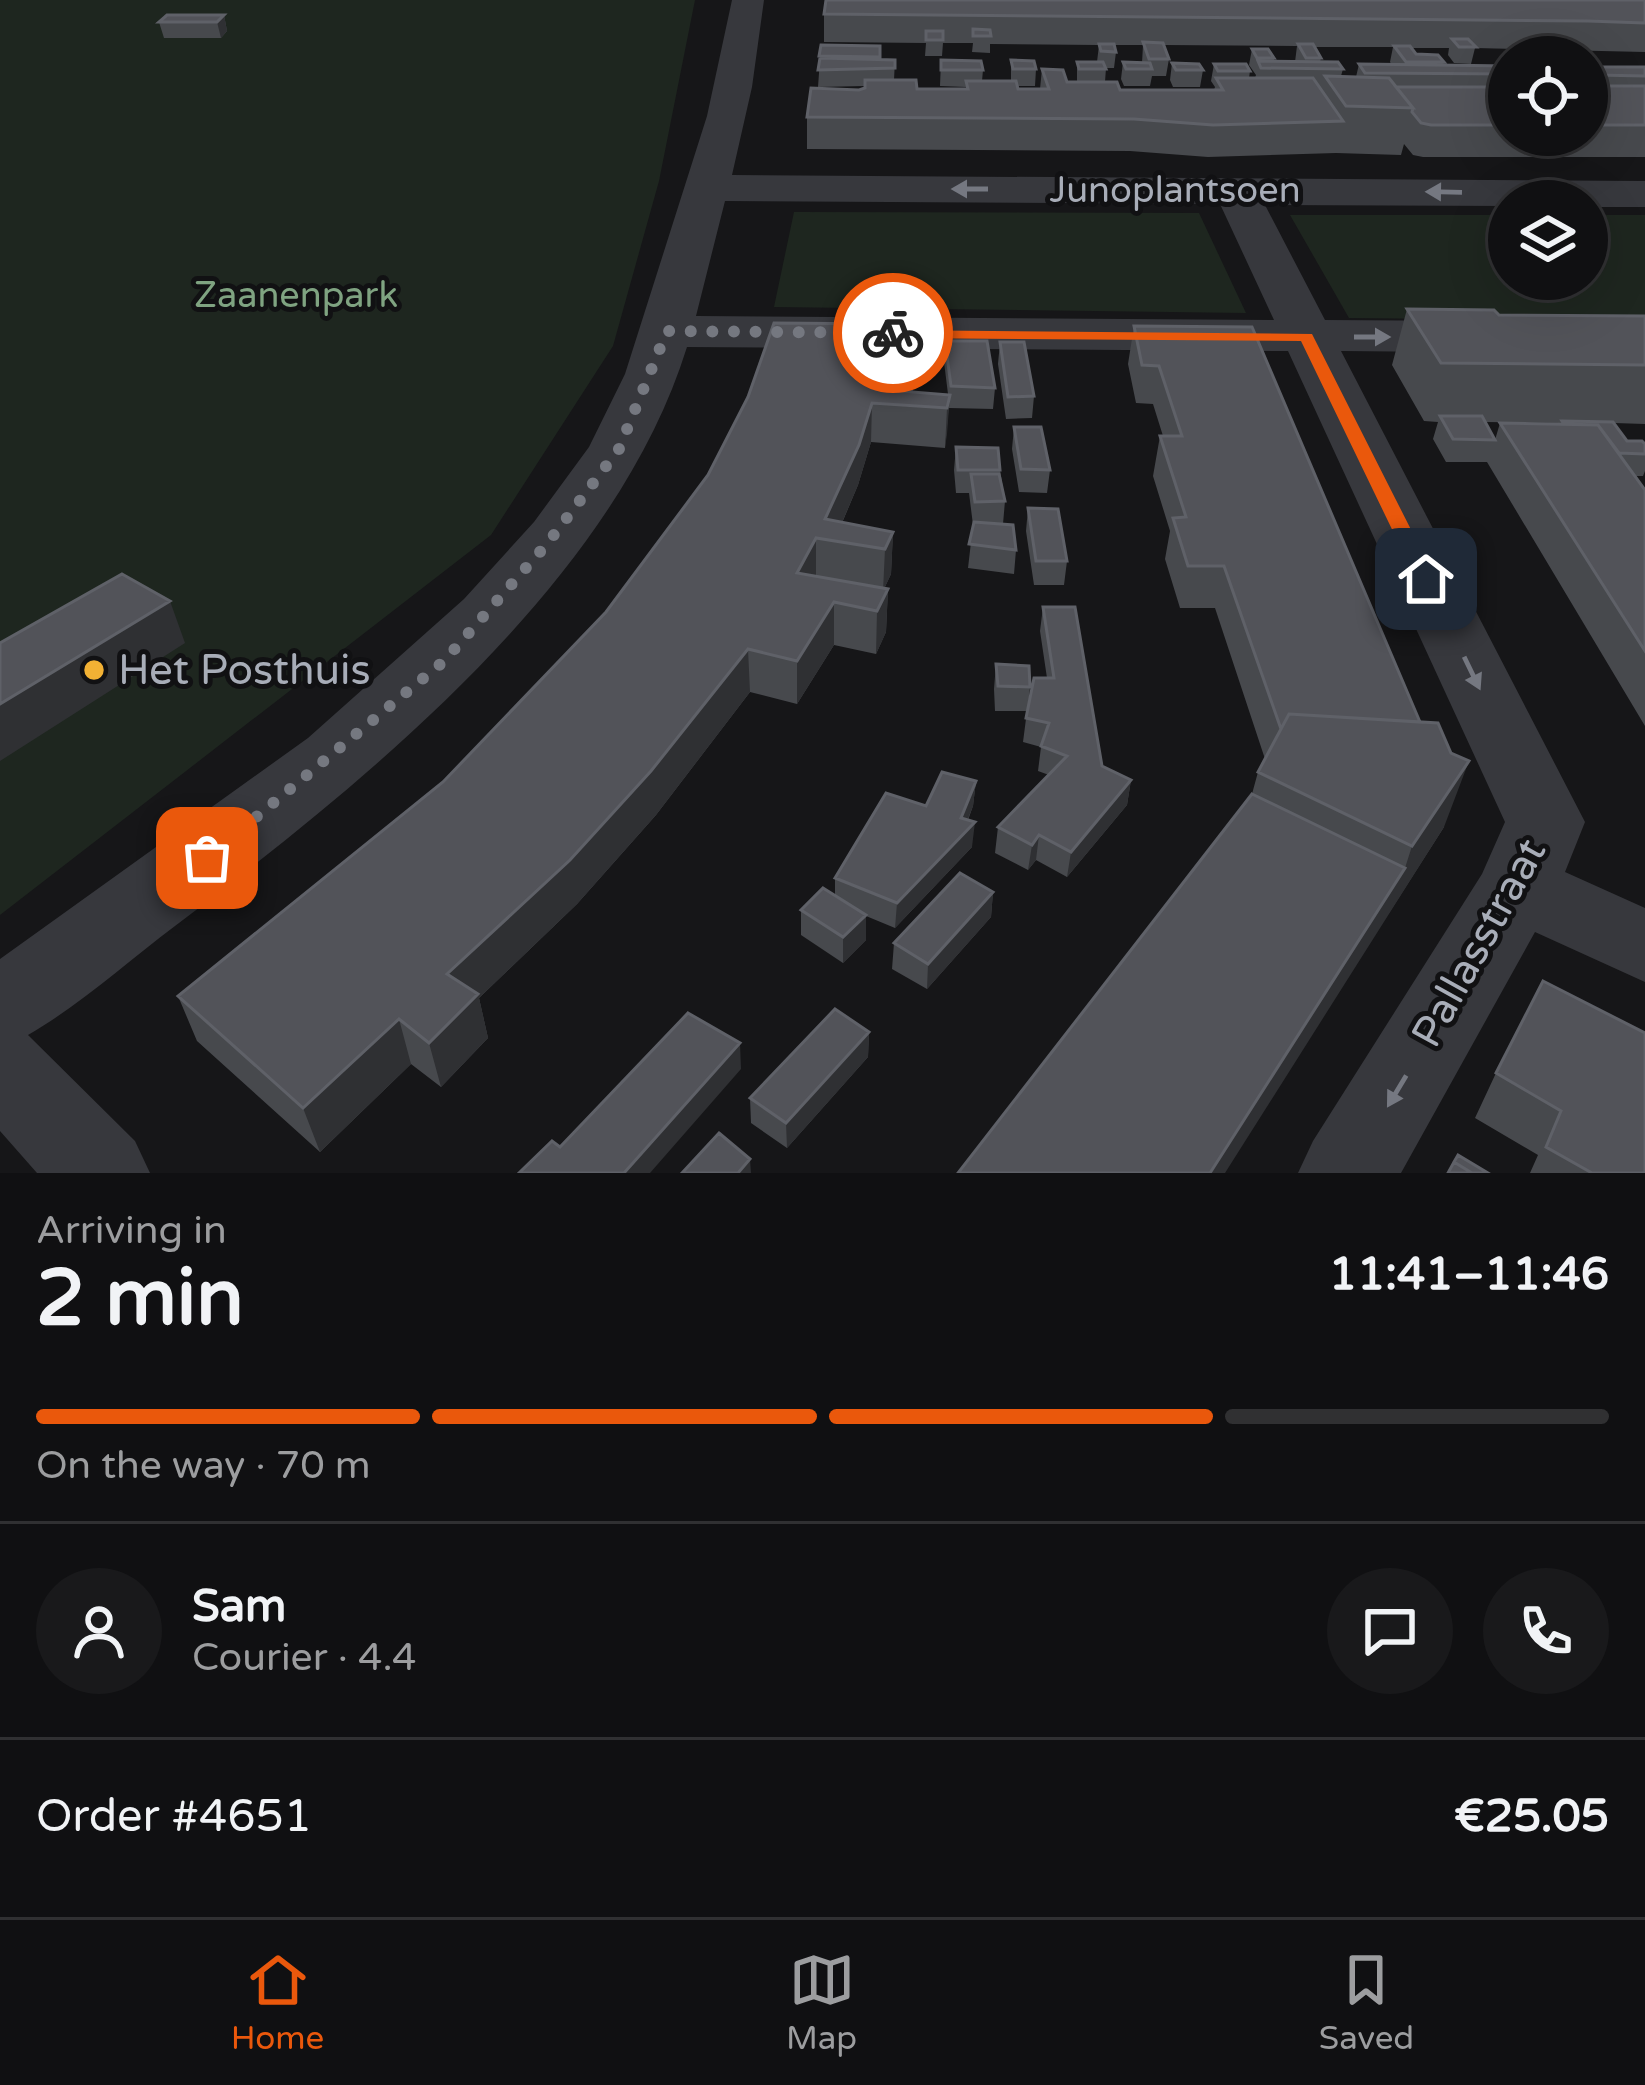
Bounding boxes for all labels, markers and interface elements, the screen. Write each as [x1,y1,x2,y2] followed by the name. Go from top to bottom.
[1488,36,1608,300] map controls
[1488,36,1608,156] button: locate
[1049,169,1301,212] street label: Junoplantsoen
[950,180,988,199] one-way arrow
[1488,180,1608,300] button: layers
[1424,183,1462,202] one-way arrow
[833,273,953,393] courier
[194,274,398,317] park label: Zaanenpark
[860,300,926,366] icon: bike
[1354,327,1392,347] one-way arrow
[1375,528,1477,630] pin
[1393,546,1459,612] icon: home
[118,645,371,696] place label: Het Posthuis
[1462,656,1482,691] one-way arrow
[81,657,107,683] marker: Het Posthuis
[156,807,258,909] pin
[174,825,240,891] icon: bag
[1401,830,1557,1056] street label: Pallasstraat
[1387,1074,1408,1108] one-way arrow
[36,1207,227,1254] text: Arriving in
[1329,1248,1609,1302] text: 11:41–11:46
[36,1252,244,1346] text: 2 min
[36,1442,371,1489] text: On the way · 70 m
[36,1568,162,1694] button: person
[1327,1568,1453,1694] button: chat
[1483,1568,1609,1694] button: phone
[192,1580,286,1634] text: Sam
[192,1634,416,1681] text: Courier · 4.4
[36,1790,312,1844] text: Order #4651
[1454,1790,1609,1844] text: €25.05
[231,1947,324,2058] tab: Home
[786,1947,857,2058] tab: Map
[1319,1947,1414,2058] tab: Saved

